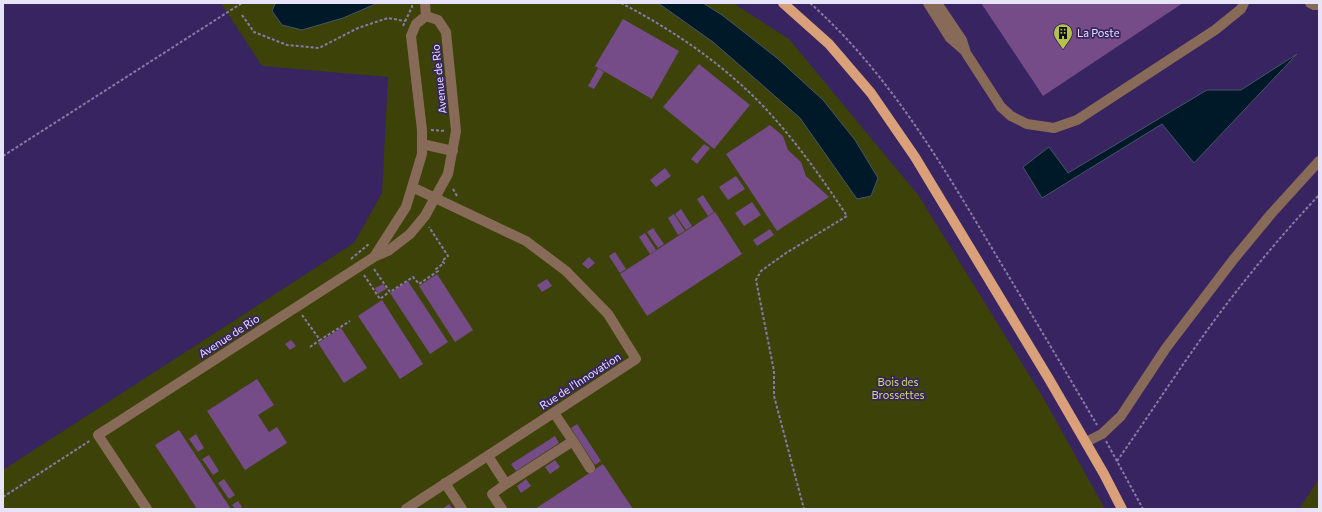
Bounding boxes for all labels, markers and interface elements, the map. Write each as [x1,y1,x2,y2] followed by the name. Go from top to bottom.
[1052,22,1074,50] building icon: La Poste
[1077,26,1120,39] place label: La Poste
[428,43,449,114] street label: Avenue de Rio
[196,311,262,360] street label: Avenue de Rio
[537,349,623,412] street label: Rue de l'Innovation
[871,375,925,401] park label: Bois des Brossettes

